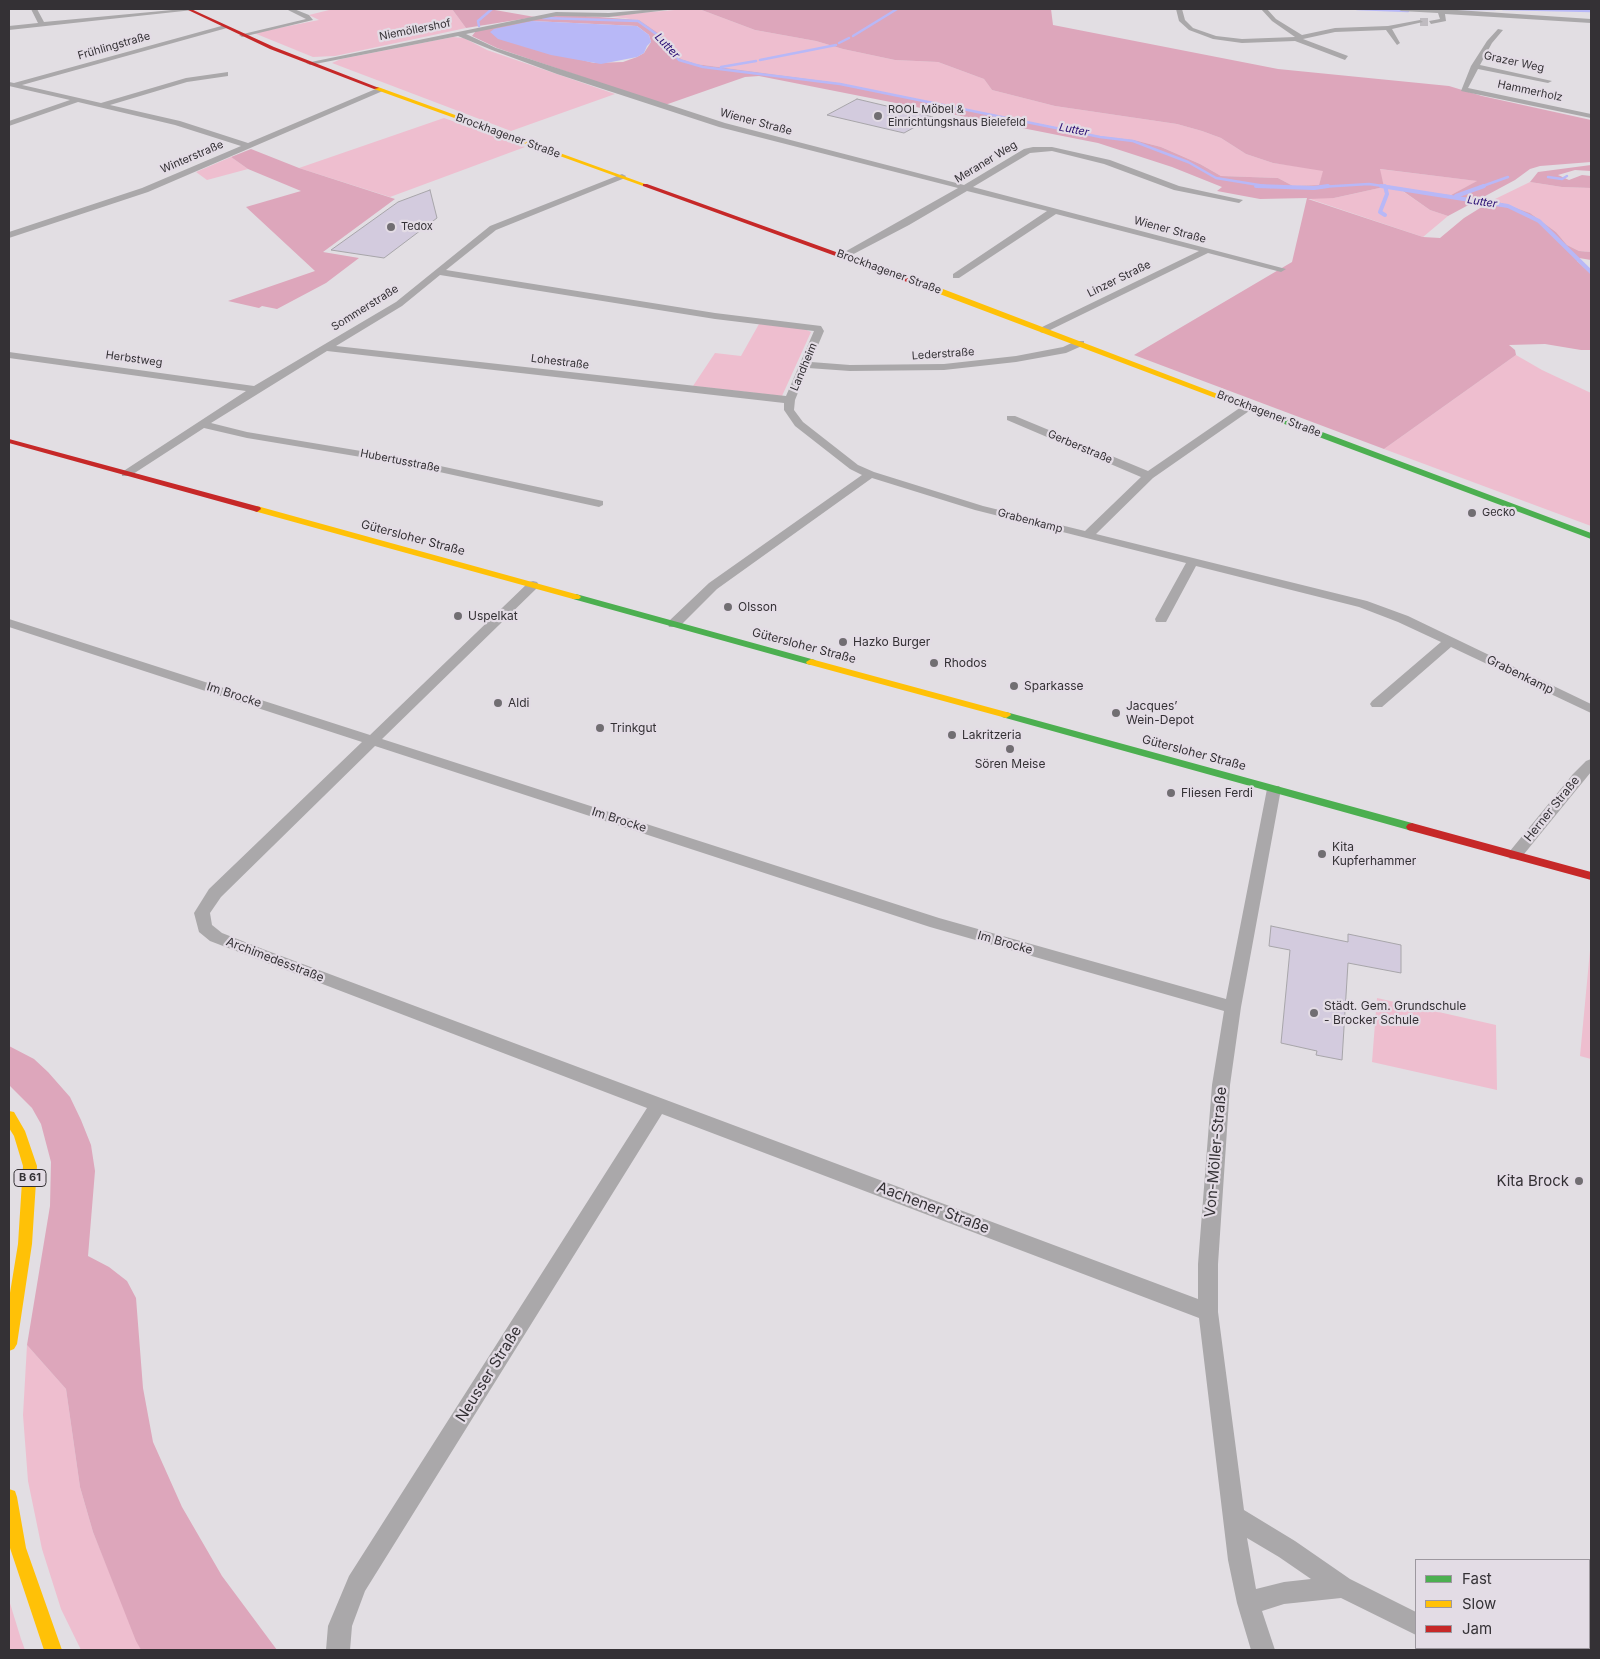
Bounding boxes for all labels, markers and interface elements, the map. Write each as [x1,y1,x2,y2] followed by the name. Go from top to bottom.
[378,17,452,43] street label: Niemöllershof
[76,29,152,63] street label: Frühlingstraße
[652,31,682,61] water label: Lutter
[1483,49,1545,75] street label: Grazer Weg
[1496,78,1564,104] street label: Hammerholz
[888,103,1026,129] place label: ROOL Möbel & Einrichtungshaus Bielefeld
[718,106,794,138] street label: Wiener Straße
[872,110,884,122] marker: ROOL Möbel & Einrichtungshaus Bielefeld
[454,111,562,161] street label: Brockhagener Straße
[1058,121,1090,139] water label: Lutter
[159,138,225,176] street label: Winterstraße
[952,138,1020,186] street label: Meraner Weg
[1466,193,1498,211] water label: Lutter
[1132,214,1208,246] street label: Wiener Straße
[401,220,433,234] place label: Tedox
[385,221,397,233] marker: Tedox
[835,247,943,297] street label: Brockhagener Straße
[1085,258,1153,300] street label: Linzer Straße
[329,282,401,334] street label: Sommerstraße
[788,341,820,393] street label: Landheim
[911,345,975,363] street label: Lederstraße
[105,348,163,370] street label: Herbstweg
[530,352,590,372] street label: Lohestraße
[1215,388,1323,440] street label: Brockhagener Straße
[1046,427,1114,467] street label: Gerberstraße
[359,447,441,475] street label: Hubertusstraße
[996,506,1064,536] street label: Grabenkamp
[1482,506,1515,520] place label: Gecko
[1466,507,1478,519] marker: Gecko
[359,517,467,559] street label: Gütersloher Straße
[738,600,777,614] place label: Olsson
[722,601,734,613] marker: Olsson
[468,609,518,623] place label: Uspelkat
[452,610,464,622] marker: Uspelkat
[750,625,858,667] street label: Gütersloher Straße
[853,635,930,649] place label: Hazko Burger
[837,636,849,648] marker: Hazko Burger
[1484,653,1556,697] street label: Grabenkamp
[944,656,987,670] place label: Rhodos
[928,657,940,669] marker: Rhodos
[205,679,263,711] street label: Im Brocke
[1024,679,1084,693] place label: Sparkasse
[1008,680,1020,692] marker: Sparkasse
[508,696,529,710] place label: Aldi
[492,697,504,709] marker: Aldi
[1126,699,1194,727] place label: Jacques’ Wein-Depot
[1110,707,1122,719] marker: Jacques’ Wein-Depot
[610,721,656,735] place label: Trinkgut
[594,722,606,734] marker: Trinkgut
[962,728,1021,742] place label: Lakritzeria
[946,729,958,741] marker: Lakritzeria
[1140,732,1248,774] street label: Gütersloher Straße
[1004,743,1016,755] marker: Sören Meise
[975,757,1045,771] place label: Sören Meise
[1521,773,1583,845] street label: Herner Straße
[1181,786,1253,800] place label: Fliesen Ferdi
[1165,787,1177,799] marker: Fliesen Ferdi
[590,804,648,836] street label: Im Brocke
[1332,840,1416,868] place label: Kita Kupferhammer
[1316,848,1328,860] marker: Kita Kupferhammer
[976,928,1034,958] street label: Im Brocke
[224,935,326,985] street label: Archimedesstraße
[1324,999,1466,1027] place label: Städt. Gem. Grundschule - Brocker Schule
[1308,1007,1320,1019] marker: Städt. Gem. Grundschule - Brocker Schule
[1201,1086,1231,1218] street label: Von-Möller-Straße
[14,1170,46,1186] road number: B 61
[1496,1172,1569,1190] place label: Kita Brock
[1573,1175,1585,1187] marker: Kita Brock
[874,1178,992,1238] street label: Aachener Straße
[452,1323,526,1425] street label: Neusser Straße
[1415,1559,1590,1649] legend
[1462,1569,1492,1588] text: Fast
[1462,1594,1496,1613] text: Slow
[1462,1619,1492,1638] text: Jam

